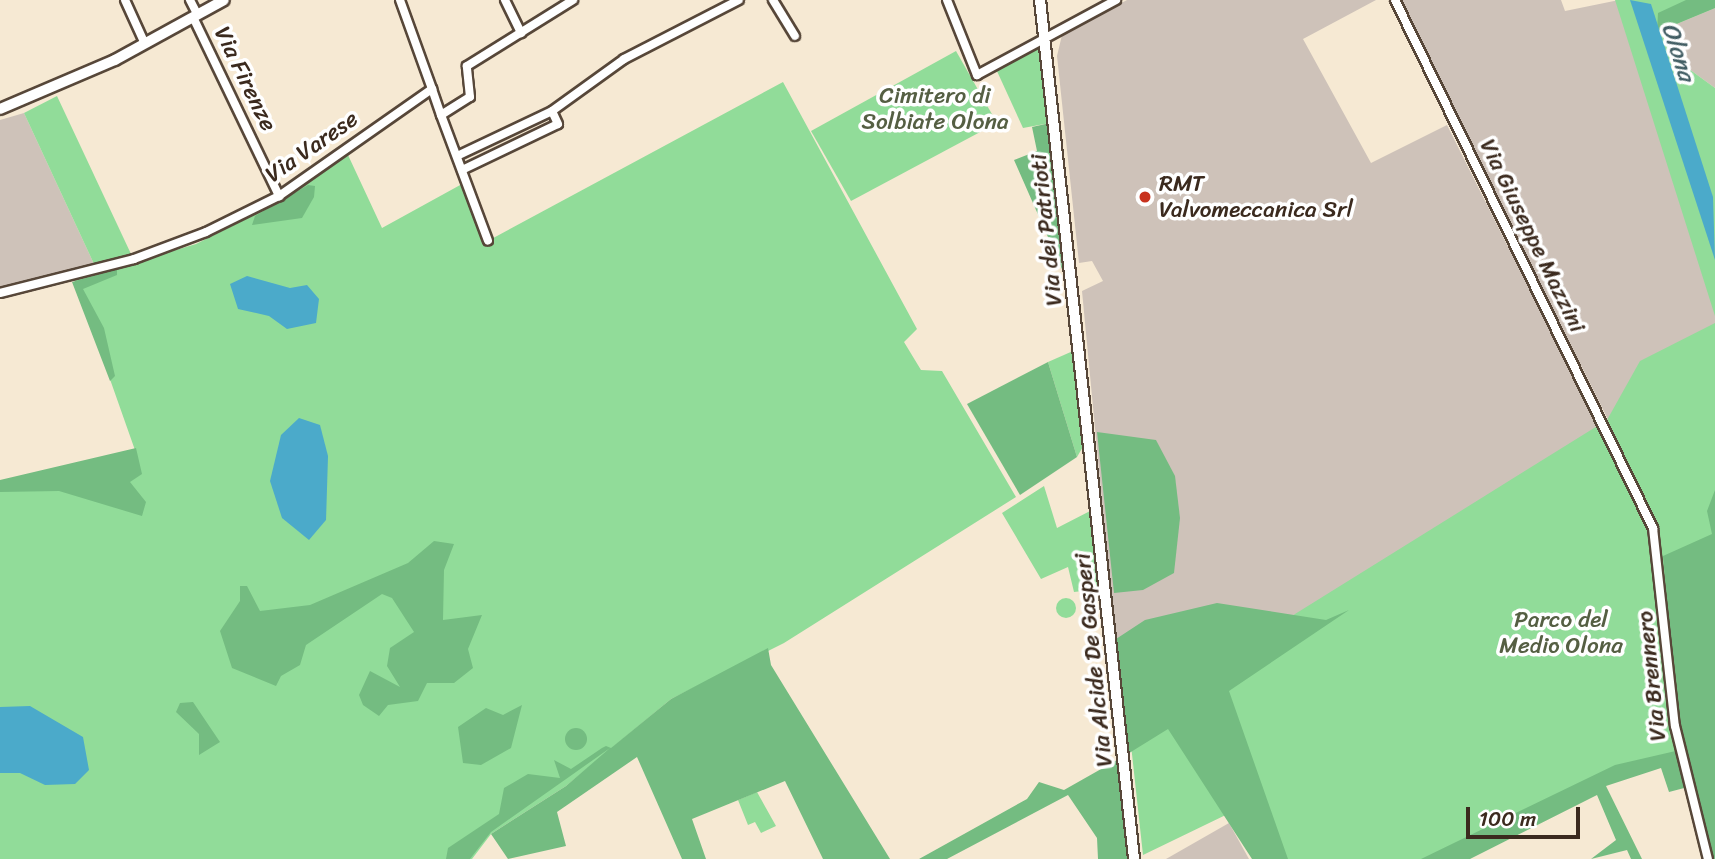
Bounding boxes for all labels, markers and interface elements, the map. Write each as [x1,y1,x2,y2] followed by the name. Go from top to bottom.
[1655,19,1701,85] water label: Olona
[208,23,282,135] street label: Via Firenze
[861,82,1009,136] park label: Cimitero di Solbiate Olona
[261,106,363,188] street label: Via Varese
[1473,135,1591,337] street label: Via Giuseppe Mazzini
[1025,153,1069,307] street label: Via dei Patrioti
[1159,170,1353,224] place label: RMT Valvomeccanica Srl
[1137,189,1153,205] marker: RMT Valvomeccanica Srl
[1069,552,1119,768] street label: Via Alcide De Gasperi
[1499,606,1623,660] park label: Parco del Medio Olona
[1631,610,1673,742] street label: Via Brennero
[1470,792,1584,836] scale bar
[1479,800,1536,838] text: 100 m

